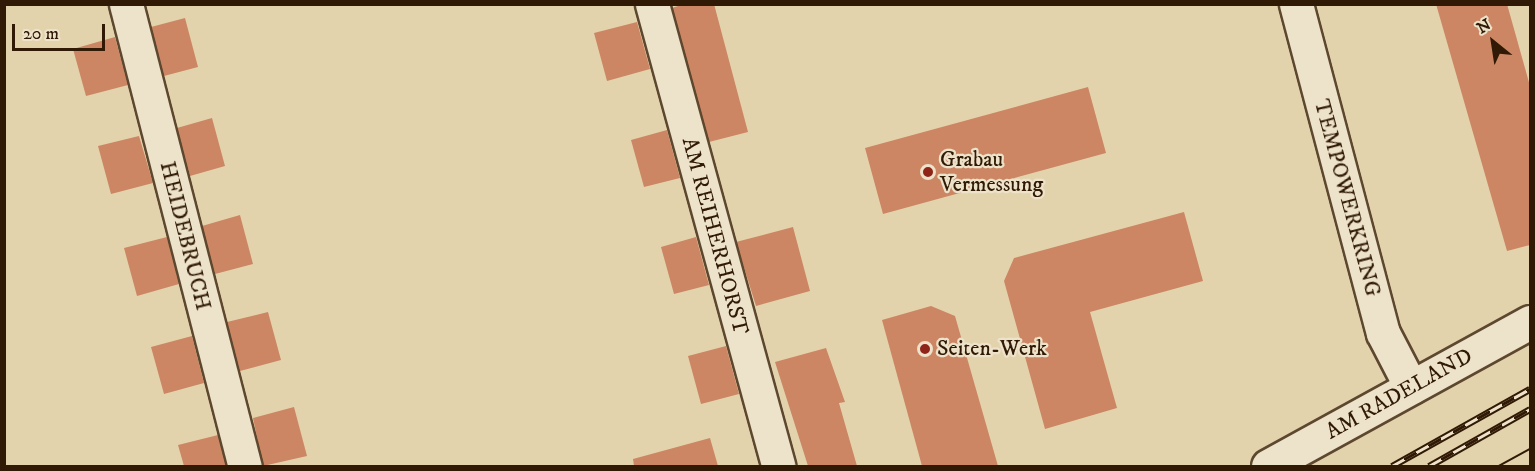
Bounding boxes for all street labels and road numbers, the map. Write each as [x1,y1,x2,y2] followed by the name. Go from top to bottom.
[1308,96,1386,300] street label: TEMPOWERKRING
[676,134,754,338] street label: AM REIHERHORST
[154,159,216,313] street label: HEIDEBRUCH
[1321,343,1477,445] street label: AM RADELAND

